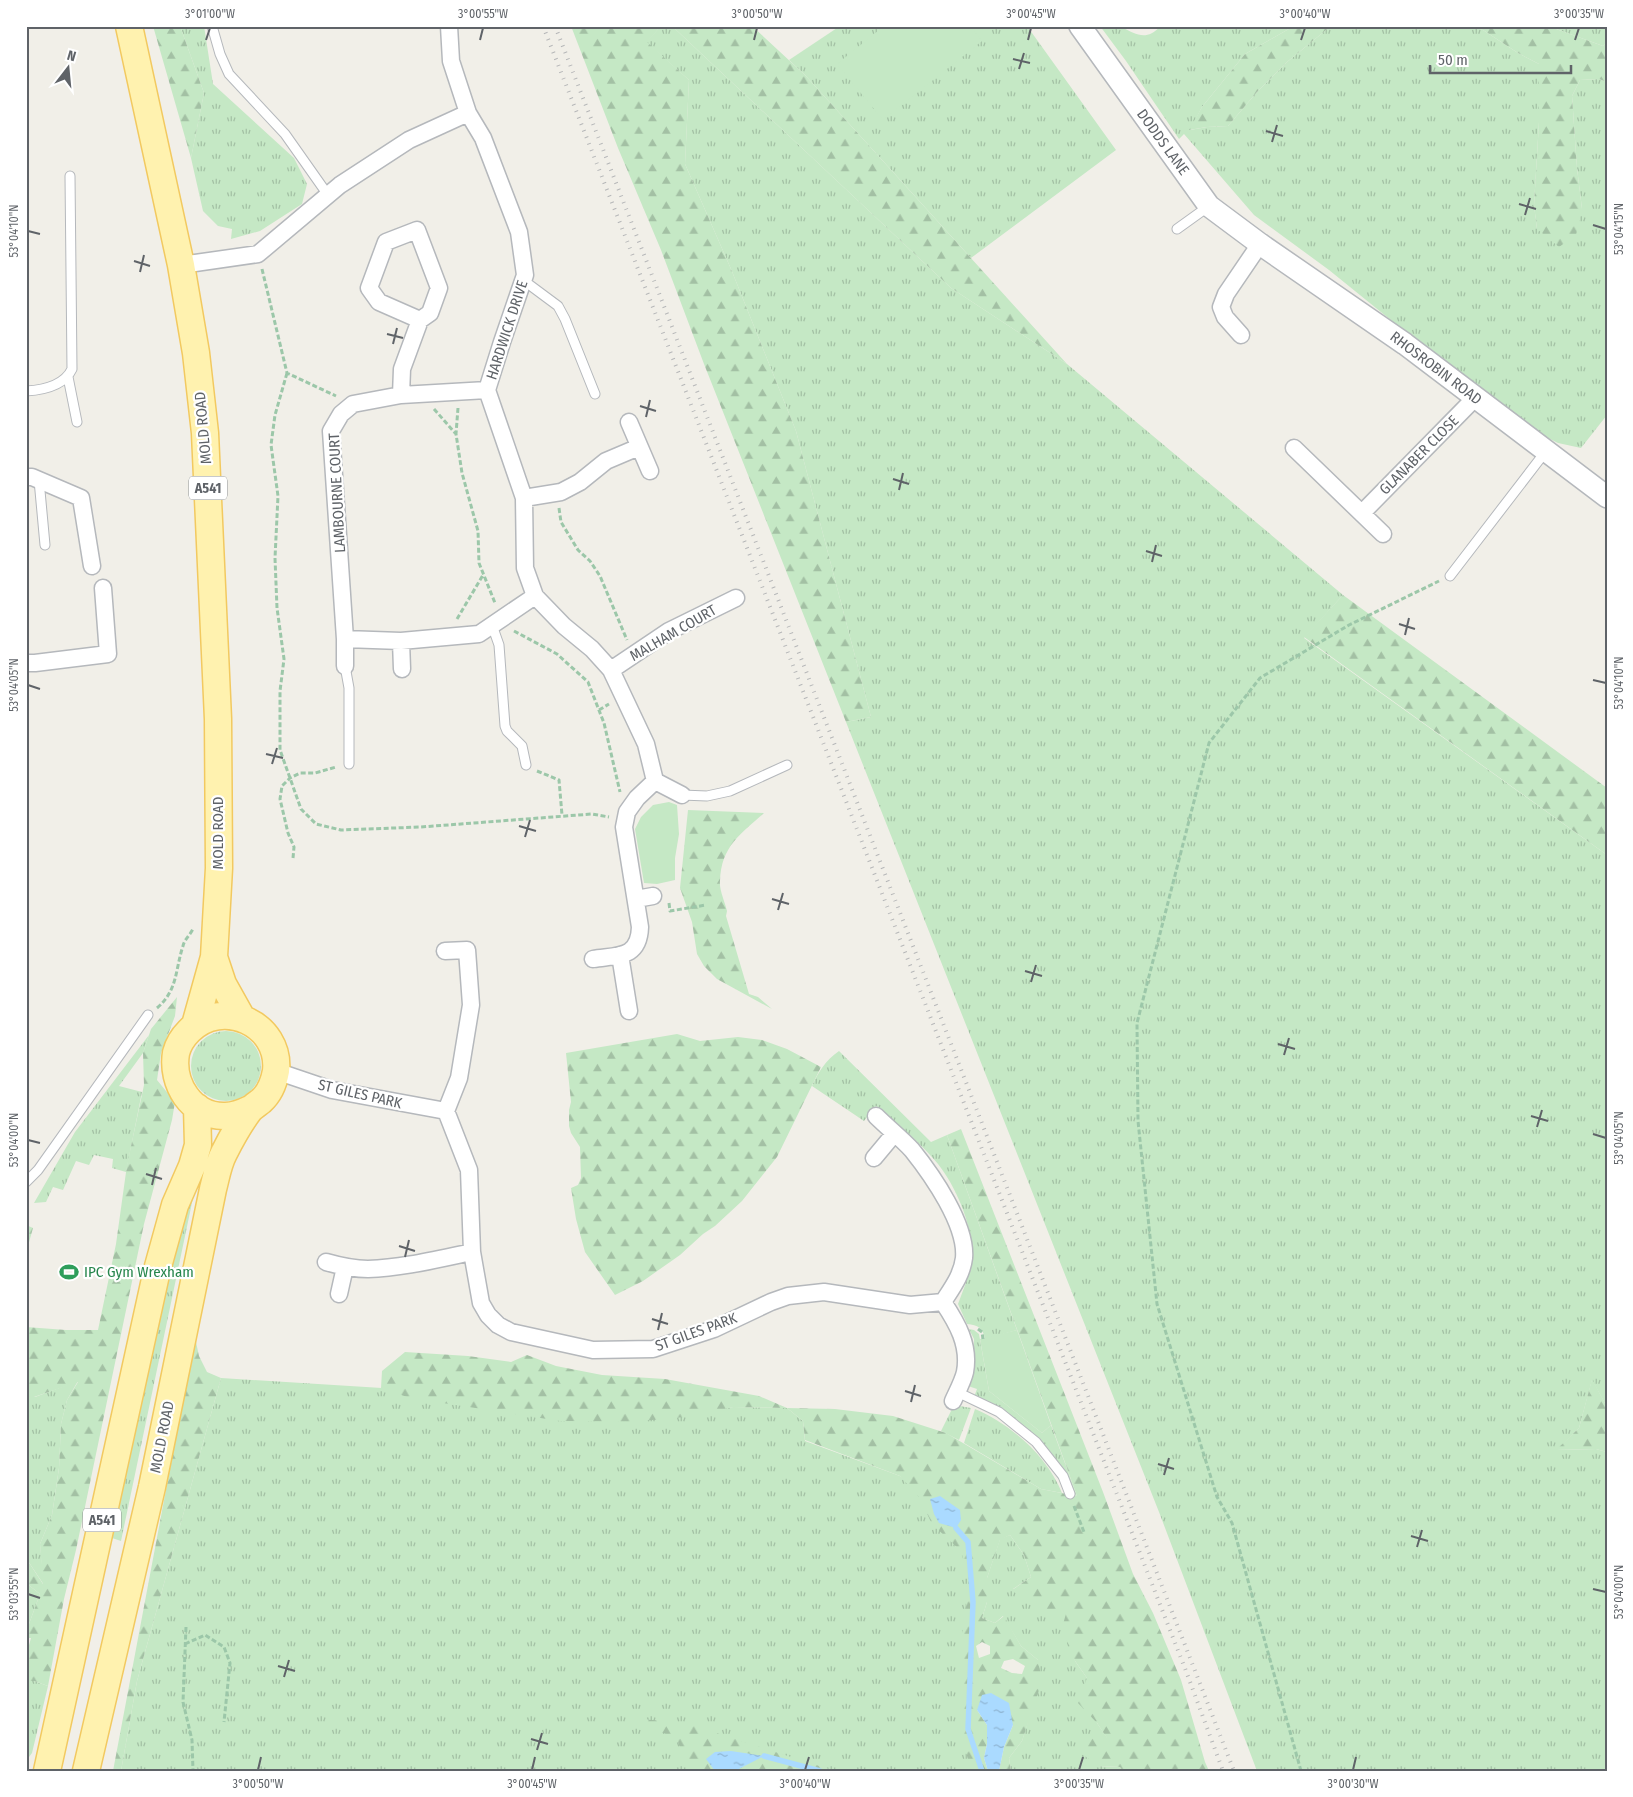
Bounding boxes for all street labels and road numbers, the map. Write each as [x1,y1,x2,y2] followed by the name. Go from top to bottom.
[1133,105,1193,179] street label: DODDS LANE
[482,278,532,382] street label: HARDWICK DRIVE
[1387,328,1485,408] street label: RHOSROBIN ROAD
[191,391,215,465] street label: MOLD ROAD
[1376,412,1462,498] street label: GLANABER CLOSE
[325,433,349,553] street label: LAMBOURNE COURT
[189,476,227,499] road number: A541
[627,601,719,665] street label: MALHAM COURT
[209,797,227,869] street label: MOLD ROAD
[316,1076,404,1112] street label: ST GILES PARK
[653,1309,739,1355] street label: ST GILES PARK
[146,1400,178,1474] street label: MOLD ROAD
[83,1508,121,1532] road number: A541

